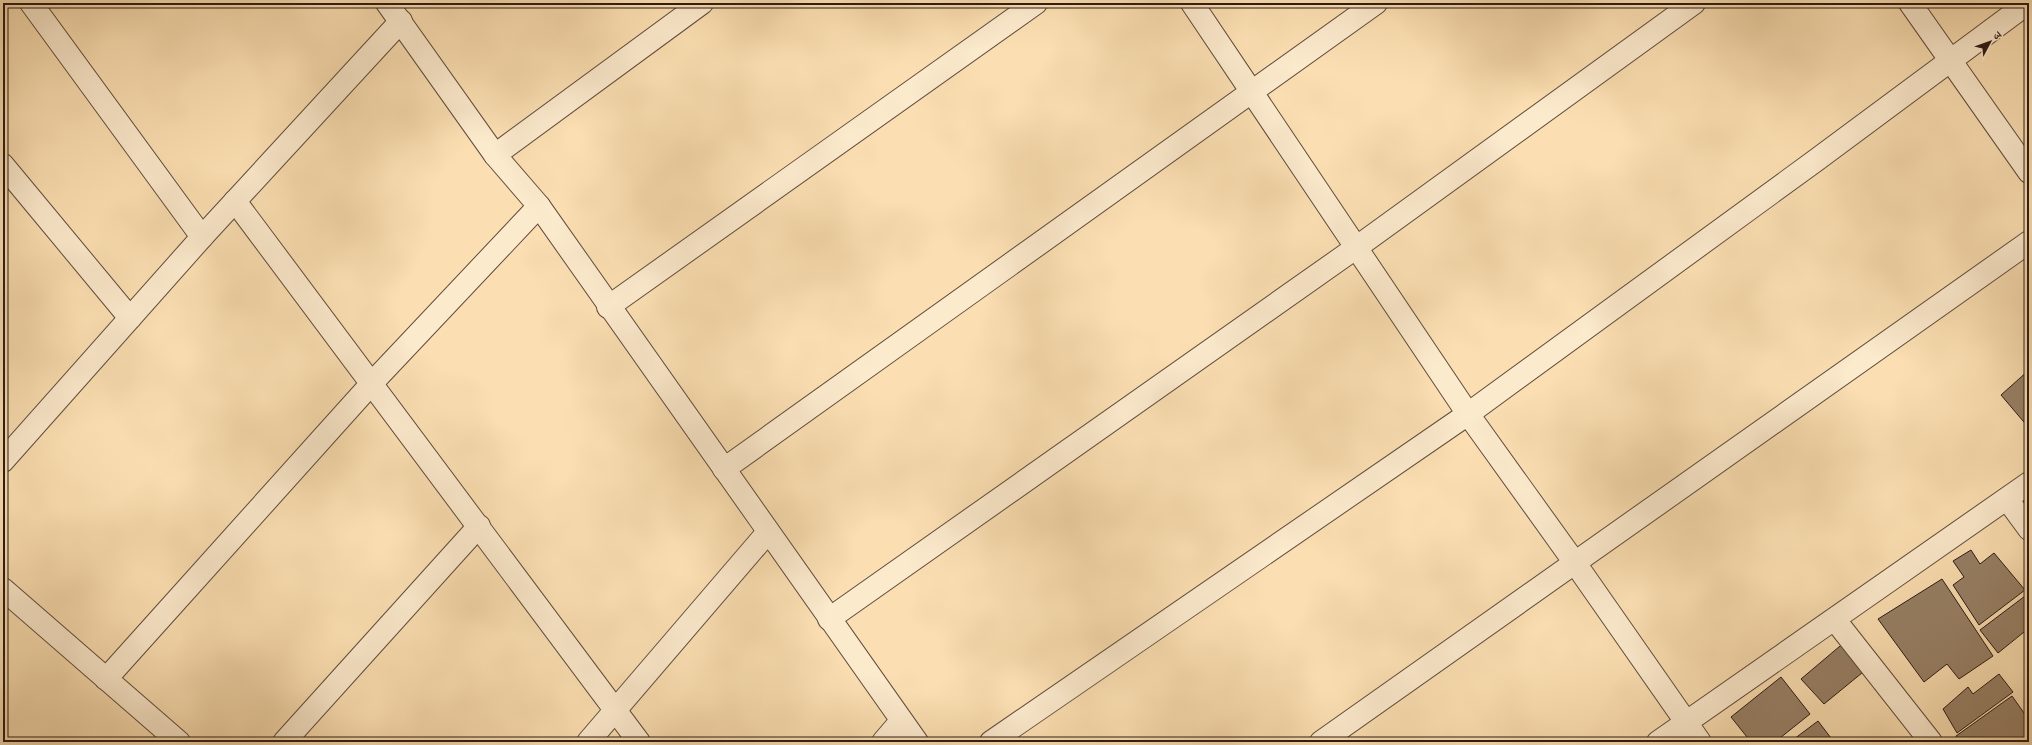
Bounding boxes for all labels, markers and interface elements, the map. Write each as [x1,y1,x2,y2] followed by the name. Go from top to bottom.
[1970,22,2010,62] north arrow
[1990,29,2005,43] text: उ

